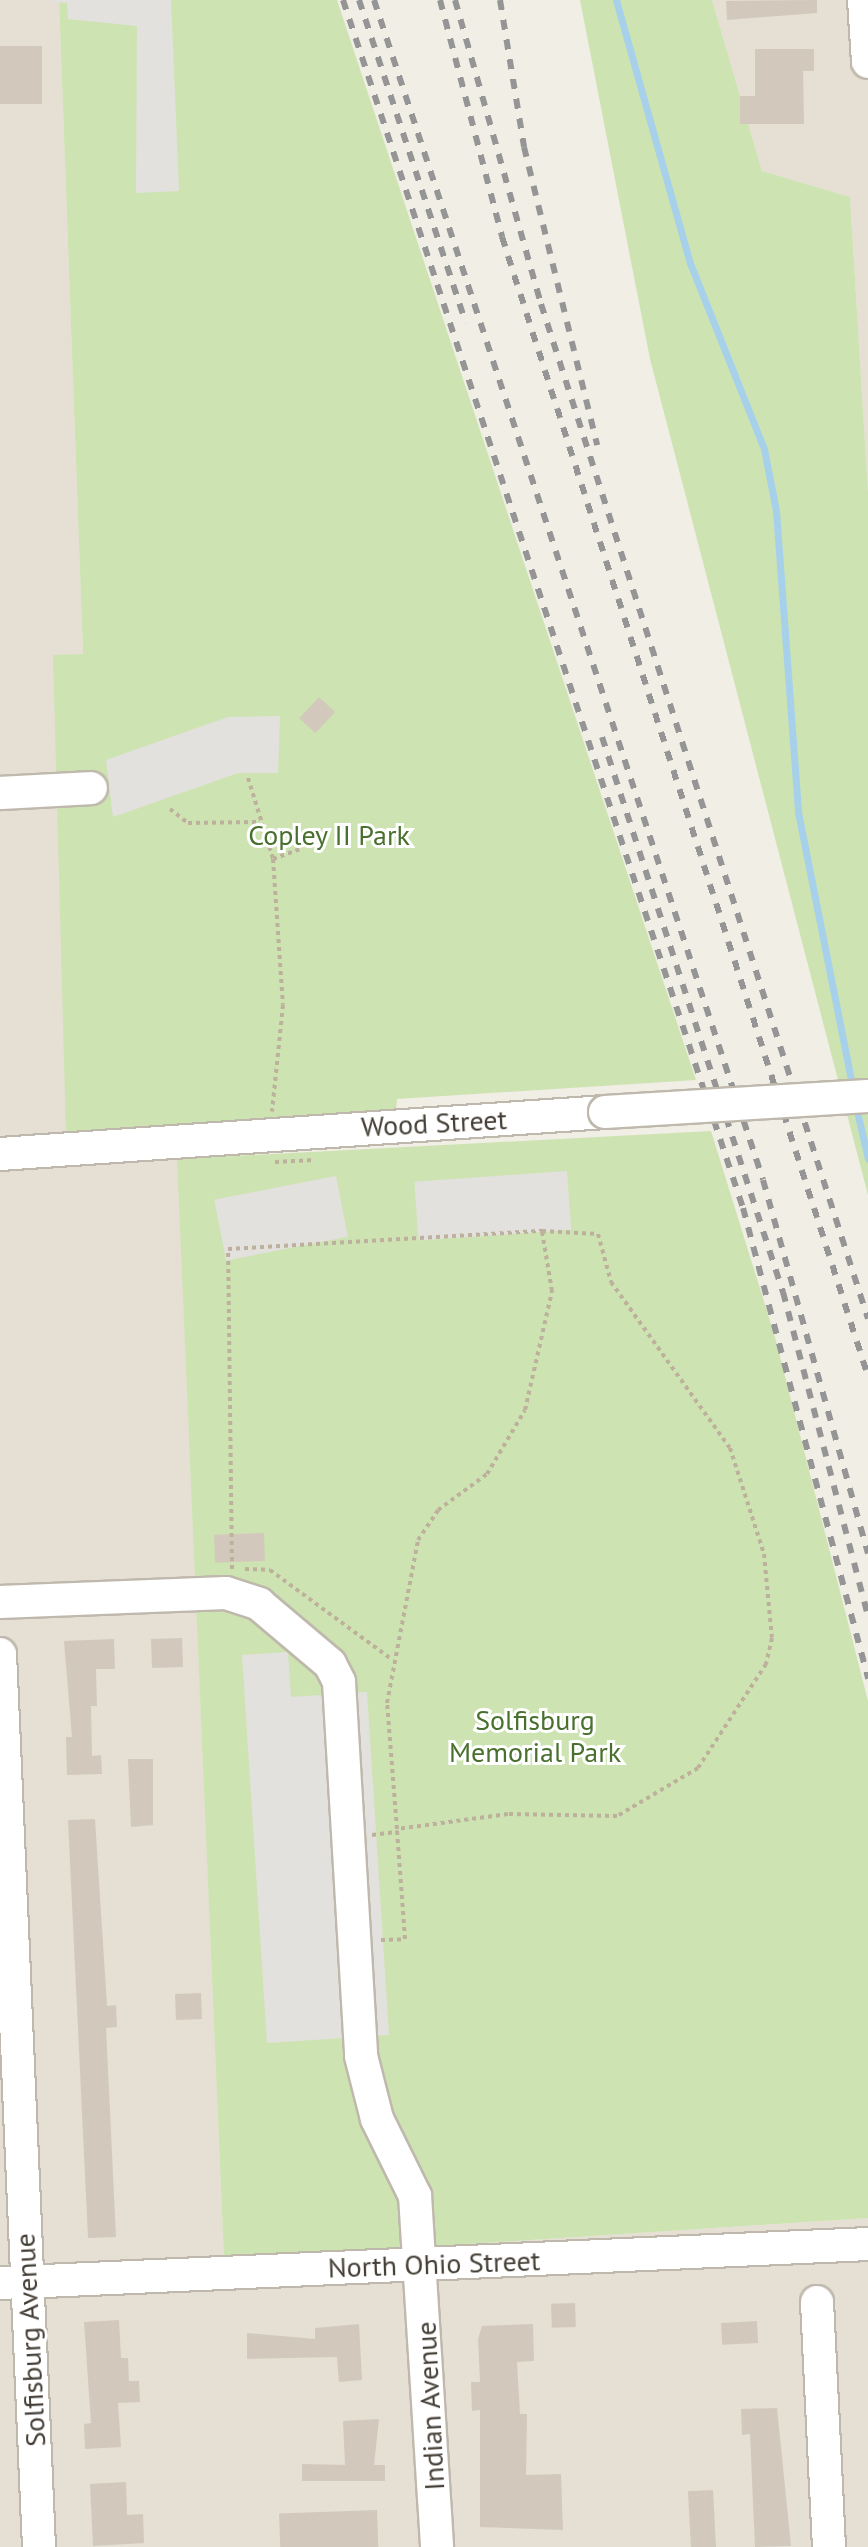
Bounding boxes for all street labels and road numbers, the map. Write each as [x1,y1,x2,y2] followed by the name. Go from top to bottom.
[360,1102,508,1144] street label: Wood Street
[8,2232,52,2448] street label: Solfisburg Avenue
[327,2244,541,2284] street label: North Ohio Street
[409,2320,451,2492] street label: Indian Avenue

